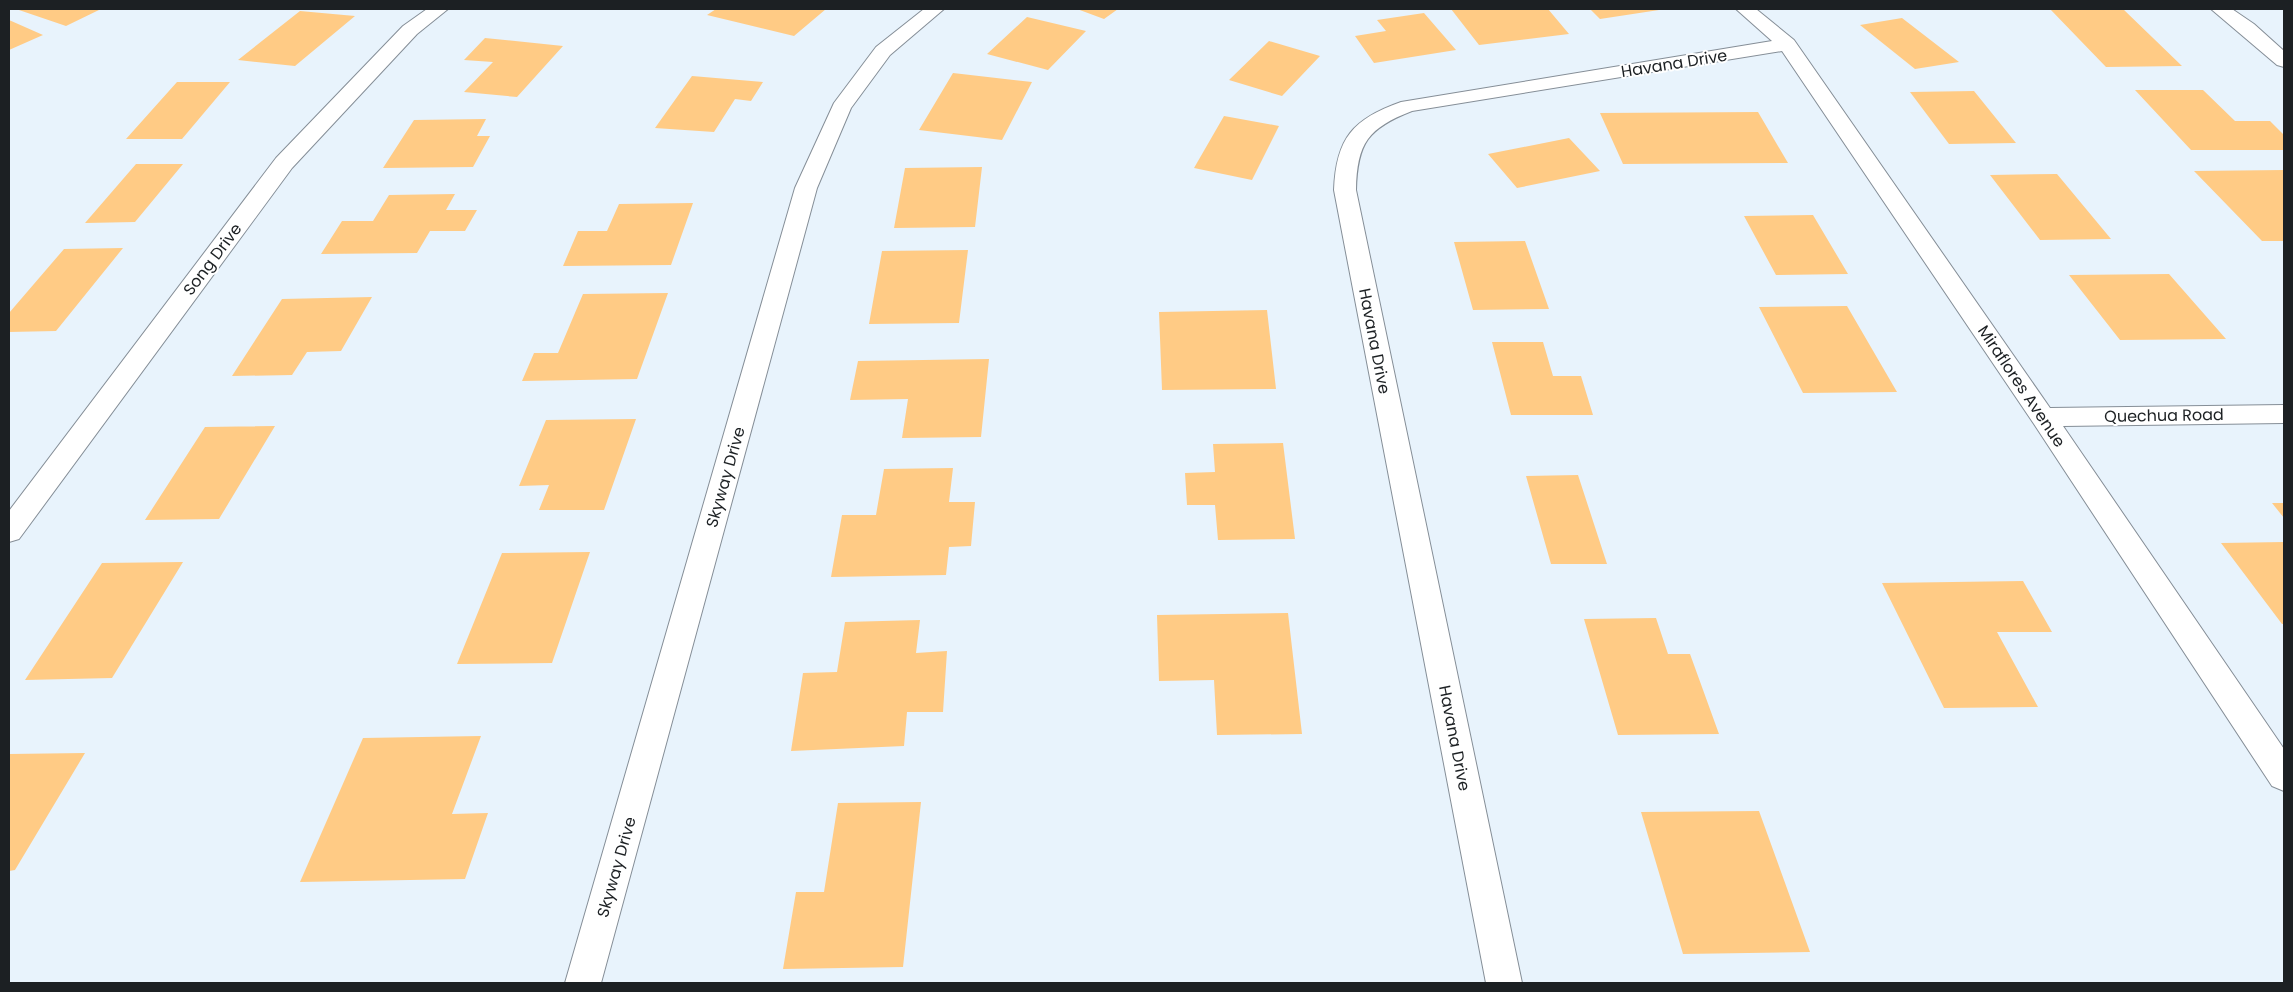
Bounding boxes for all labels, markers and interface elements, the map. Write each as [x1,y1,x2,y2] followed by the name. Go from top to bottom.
[1619,44,1729,83] street label: Havana Drive
[178,218,247,300] street label: Song Drive
[1353,286,1396,396] street label: Havana Drive
[1972,321,2071,452] street label: Miraflores Avenue
[2104,403,2224,428] street label: Quechua Road
[700,424,751,530] street label: Skyway Drive
[1433,683,1476,793] street label: Havana Drive
[591,814,642,920] street label: Skyway Drive

